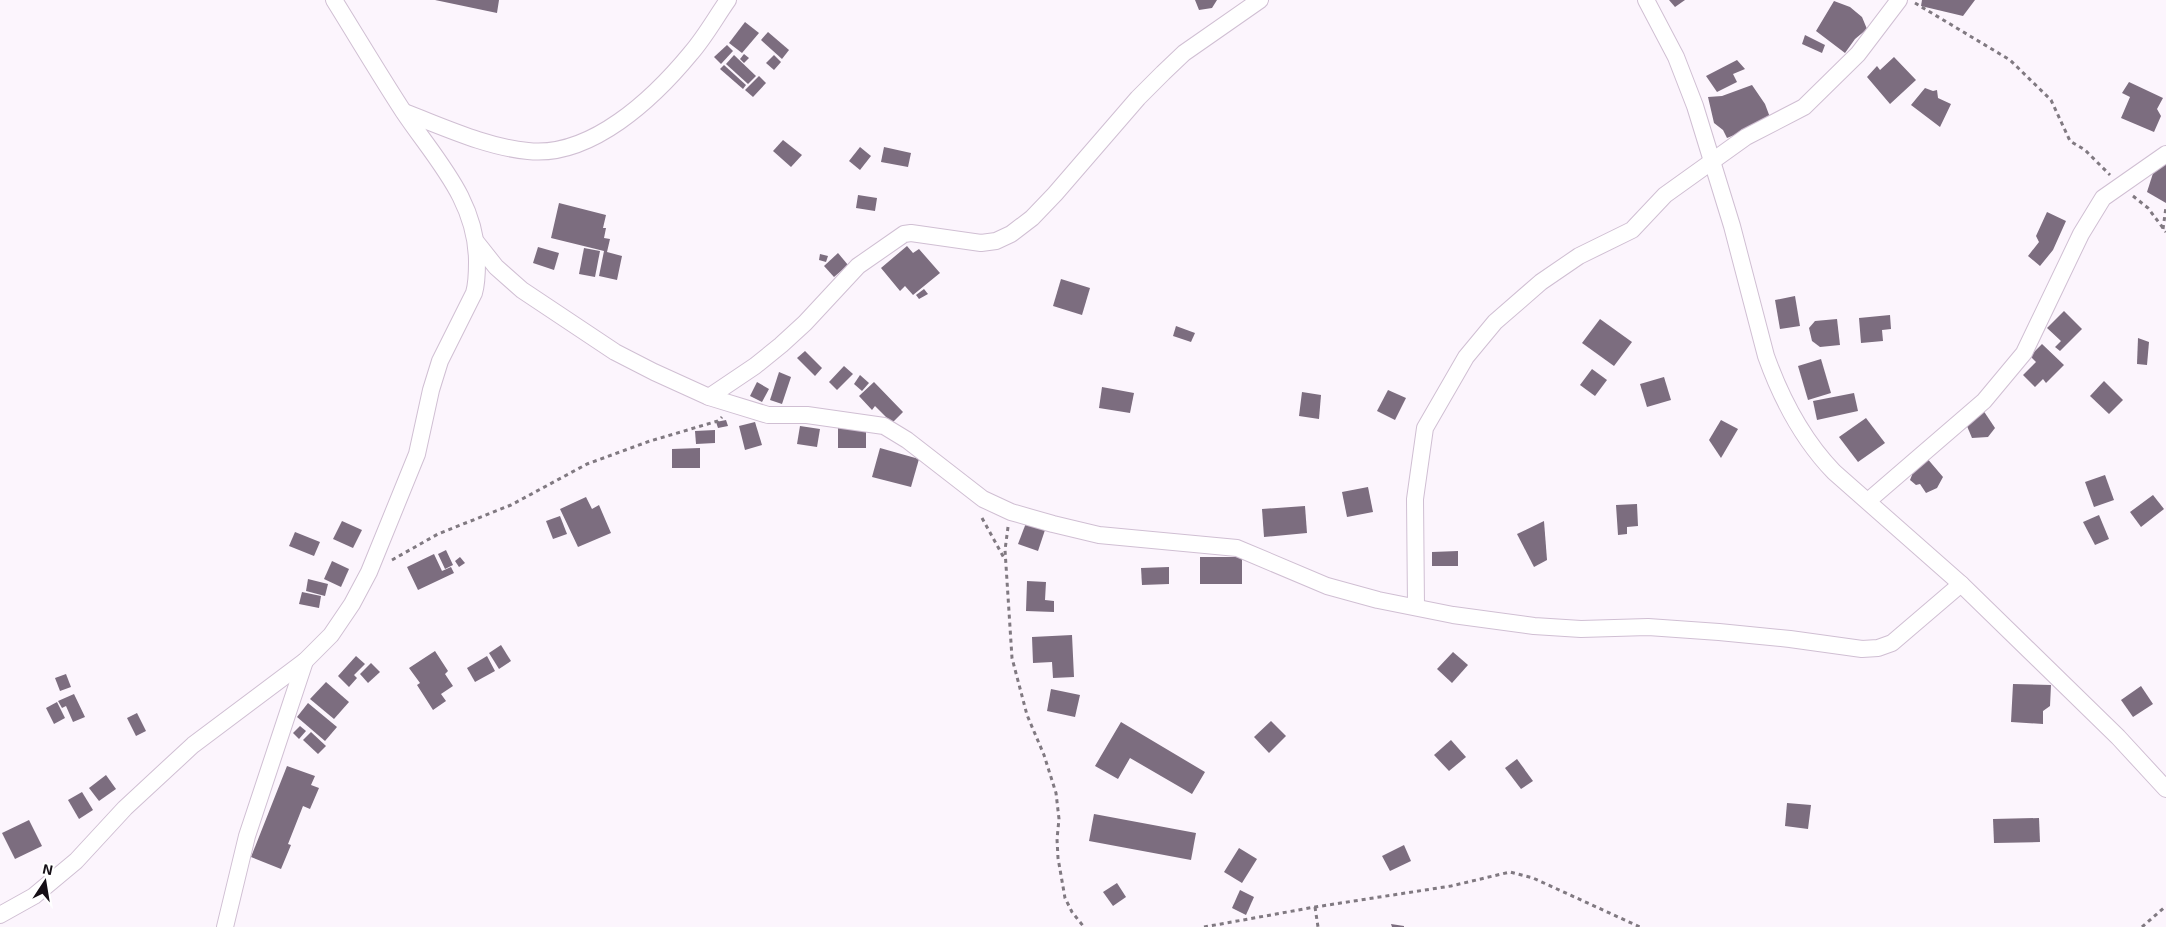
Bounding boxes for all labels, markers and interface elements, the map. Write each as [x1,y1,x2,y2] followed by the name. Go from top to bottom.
[20,857,70,907] north arrow
[41,859,55,878] text: N

